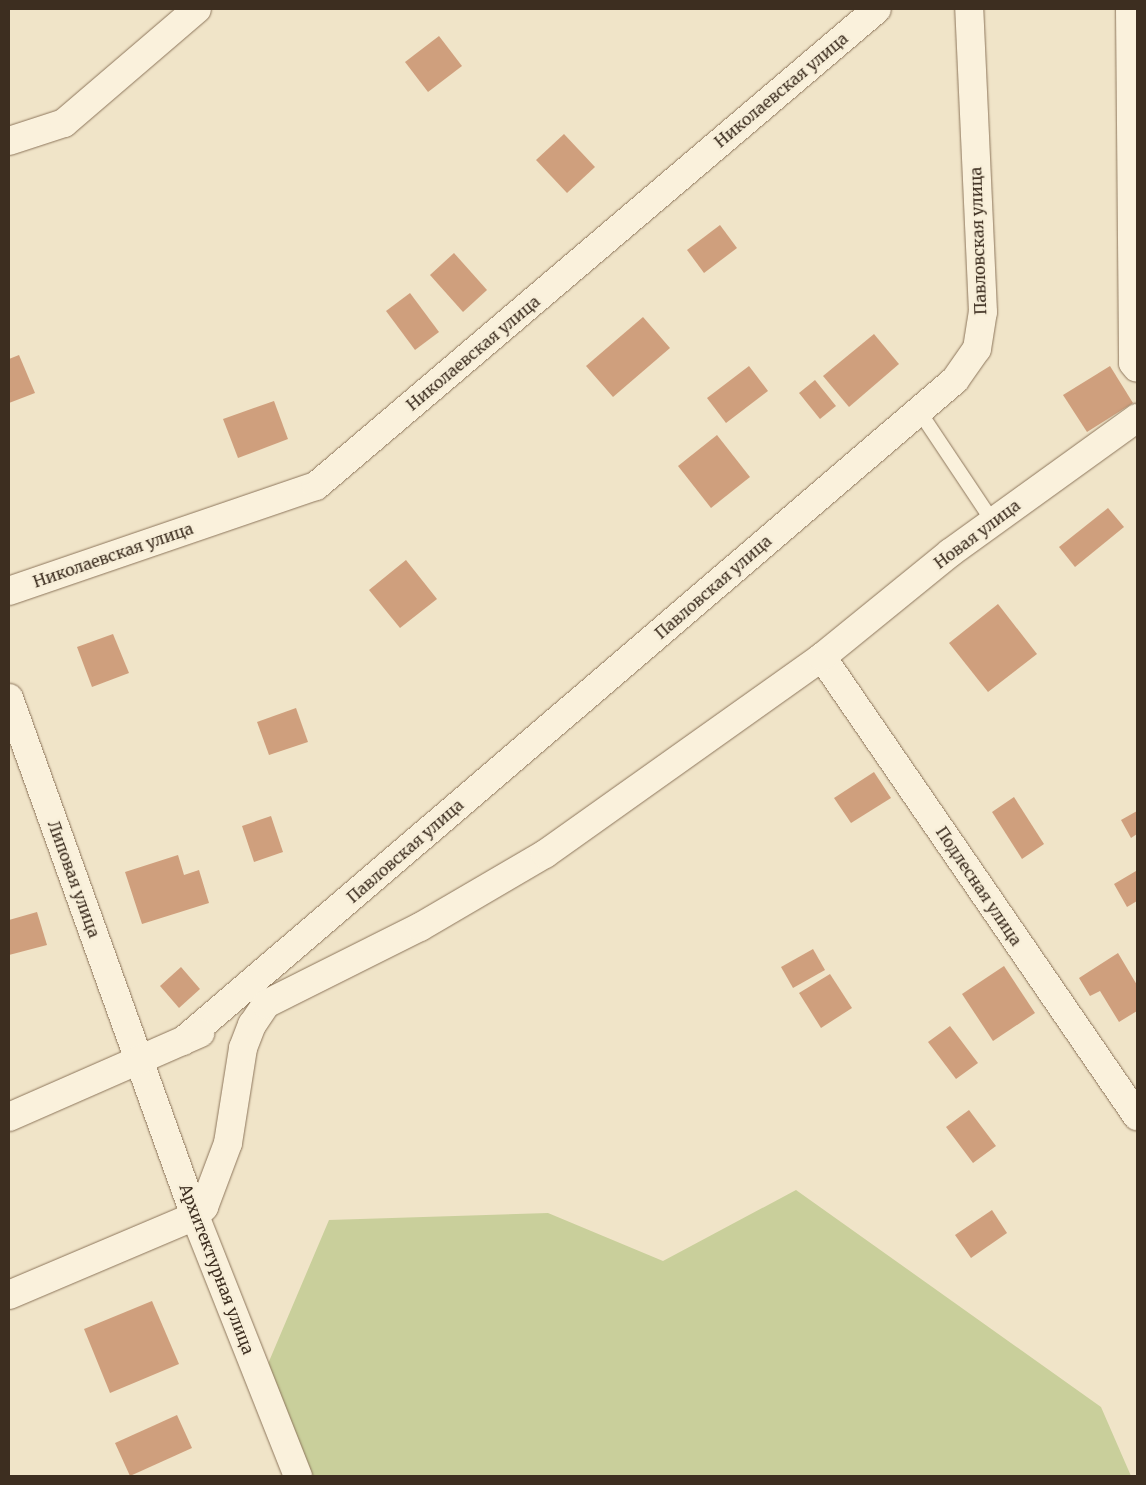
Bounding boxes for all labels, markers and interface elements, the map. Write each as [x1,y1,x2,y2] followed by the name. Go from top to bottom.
[710,29,852,151] street label: Николаевская улица
[966,167,990,315] street label: Павловская улица
[402,292,544,414] street label: Николаевская улица
[930,495,1024,573] street label: Новая улица
[30,519,196,591] street label: Николаевская улица
[651,531,775,643] street label: Павловская улица
[343,795,467,907] street label: Павловская улица
[44,818,104,940] street label: Липовая улица
[932,823,1026,949] street label: Подлесная улица
[176,1181,258,1357] street label: Архитектурная улица

